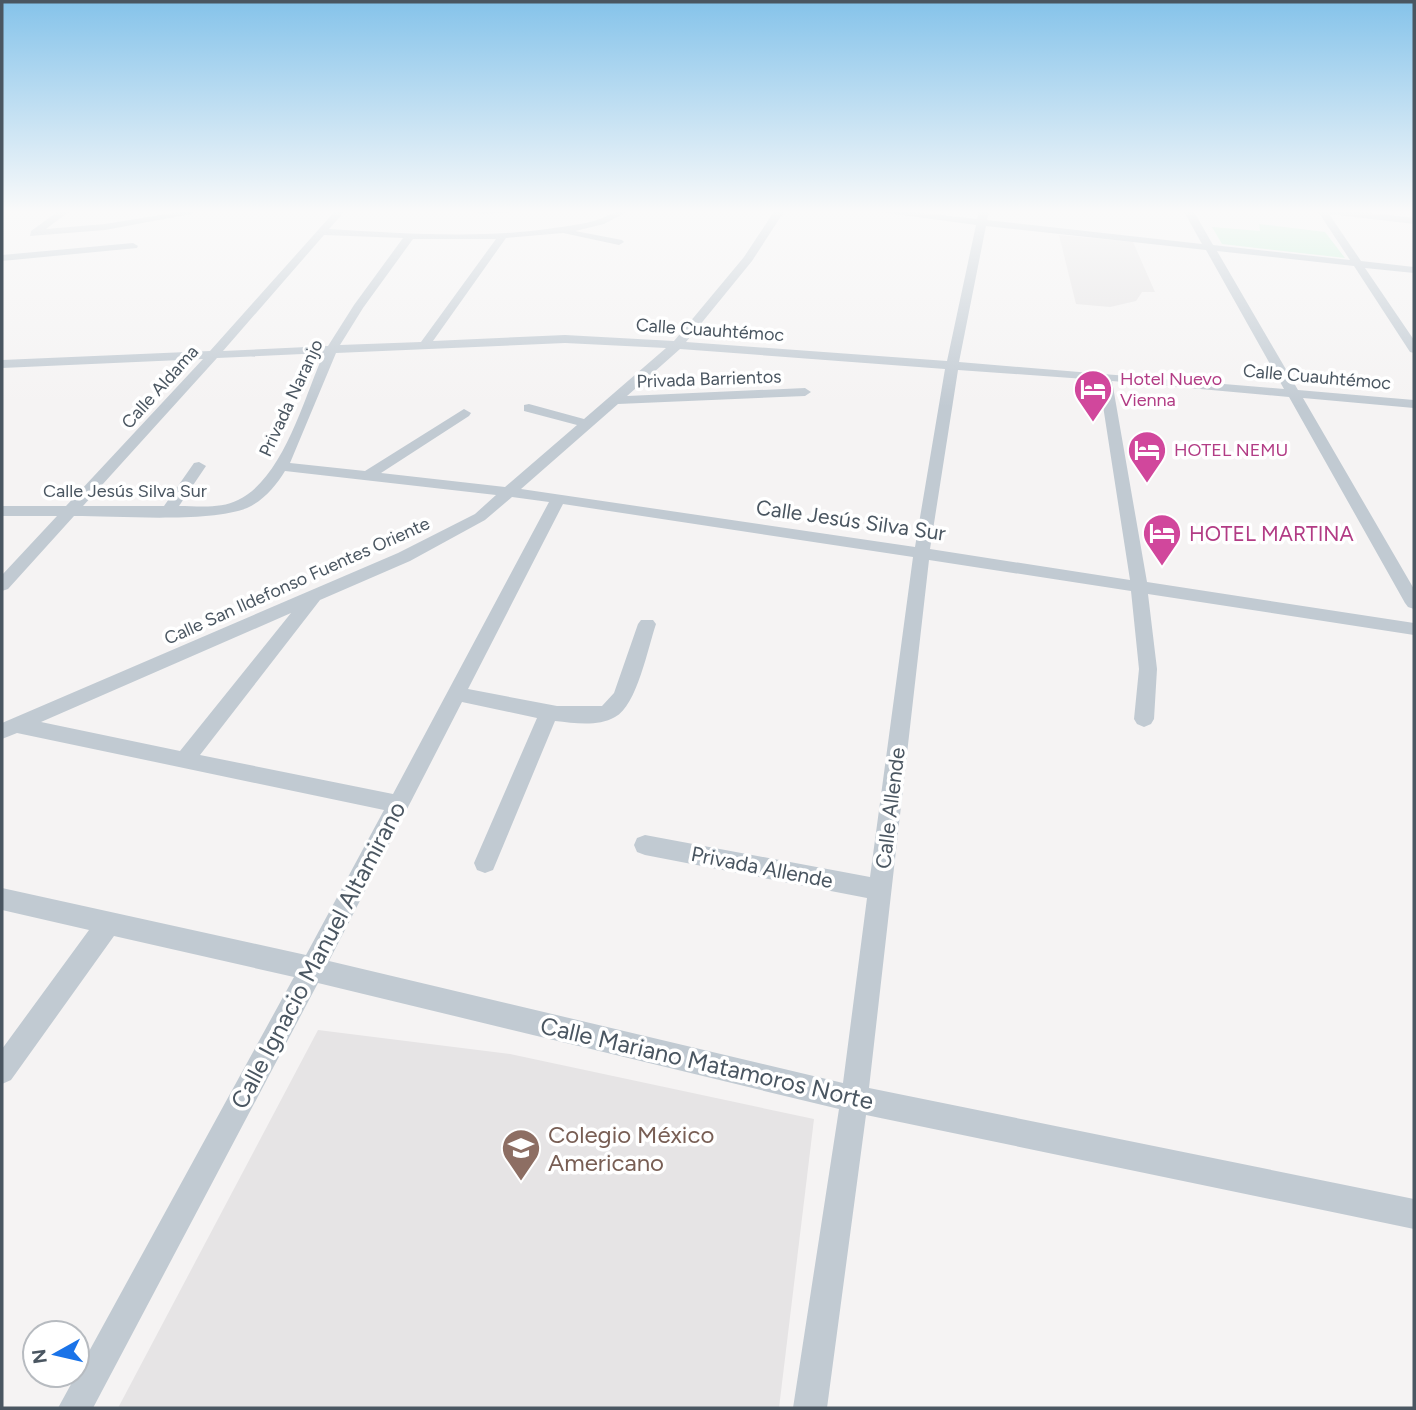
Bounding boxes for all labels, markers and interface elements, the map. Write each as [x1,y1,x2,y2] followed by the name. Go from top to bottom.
[635,314,785,346] street label: Calle Cuauhtémoc
[254,336,328,460] street label: Privada Naranjo
[117,341,203,433] street label: Calle Aldama
[1242,360,1392,394] street label: Calle Cuauhtémoc
[636,365,782,393] street label: Privada Barrientos
[1072,368,1114,423] hotel icon: Hotel Nuevo Vienna
[1120,368,1222,411] place label: Hotel Nuevo Vienna
[1126,429,1168,484] hotel icon: HOTEL NEMU
[1174,439,1288,461] place label: HOTEL NEMU
[43,480,207,502] street label: Calle Jesús Silva Sur
[755,494,947,546] street label: Calle Jesús Silva Sur
[161,512,433,650] street label: Calle San Ildefonso Fuentes Oriente
[1141,512,1183,567] hotel icon: HOTEL MARTINA
[1189,521,1354,546] place label: HOTEL MARTINA
[870,746,910,870] street label: Calle Allende
[224,796,412,1114] street label: Calle Ignacio Manuel Altamirano
[689,841,835,893] street label: Privada Allende
[538,1011,876,1115] street label: Calle Mariano Matamoros Norte
[548,1120,714,1177] place label: Colegio México Americano
[500,1127,542,1182] school or university icon: Colegio México Americano
[21,1319,91,1389] north arrow
[27,1347,52,1365] text: N

